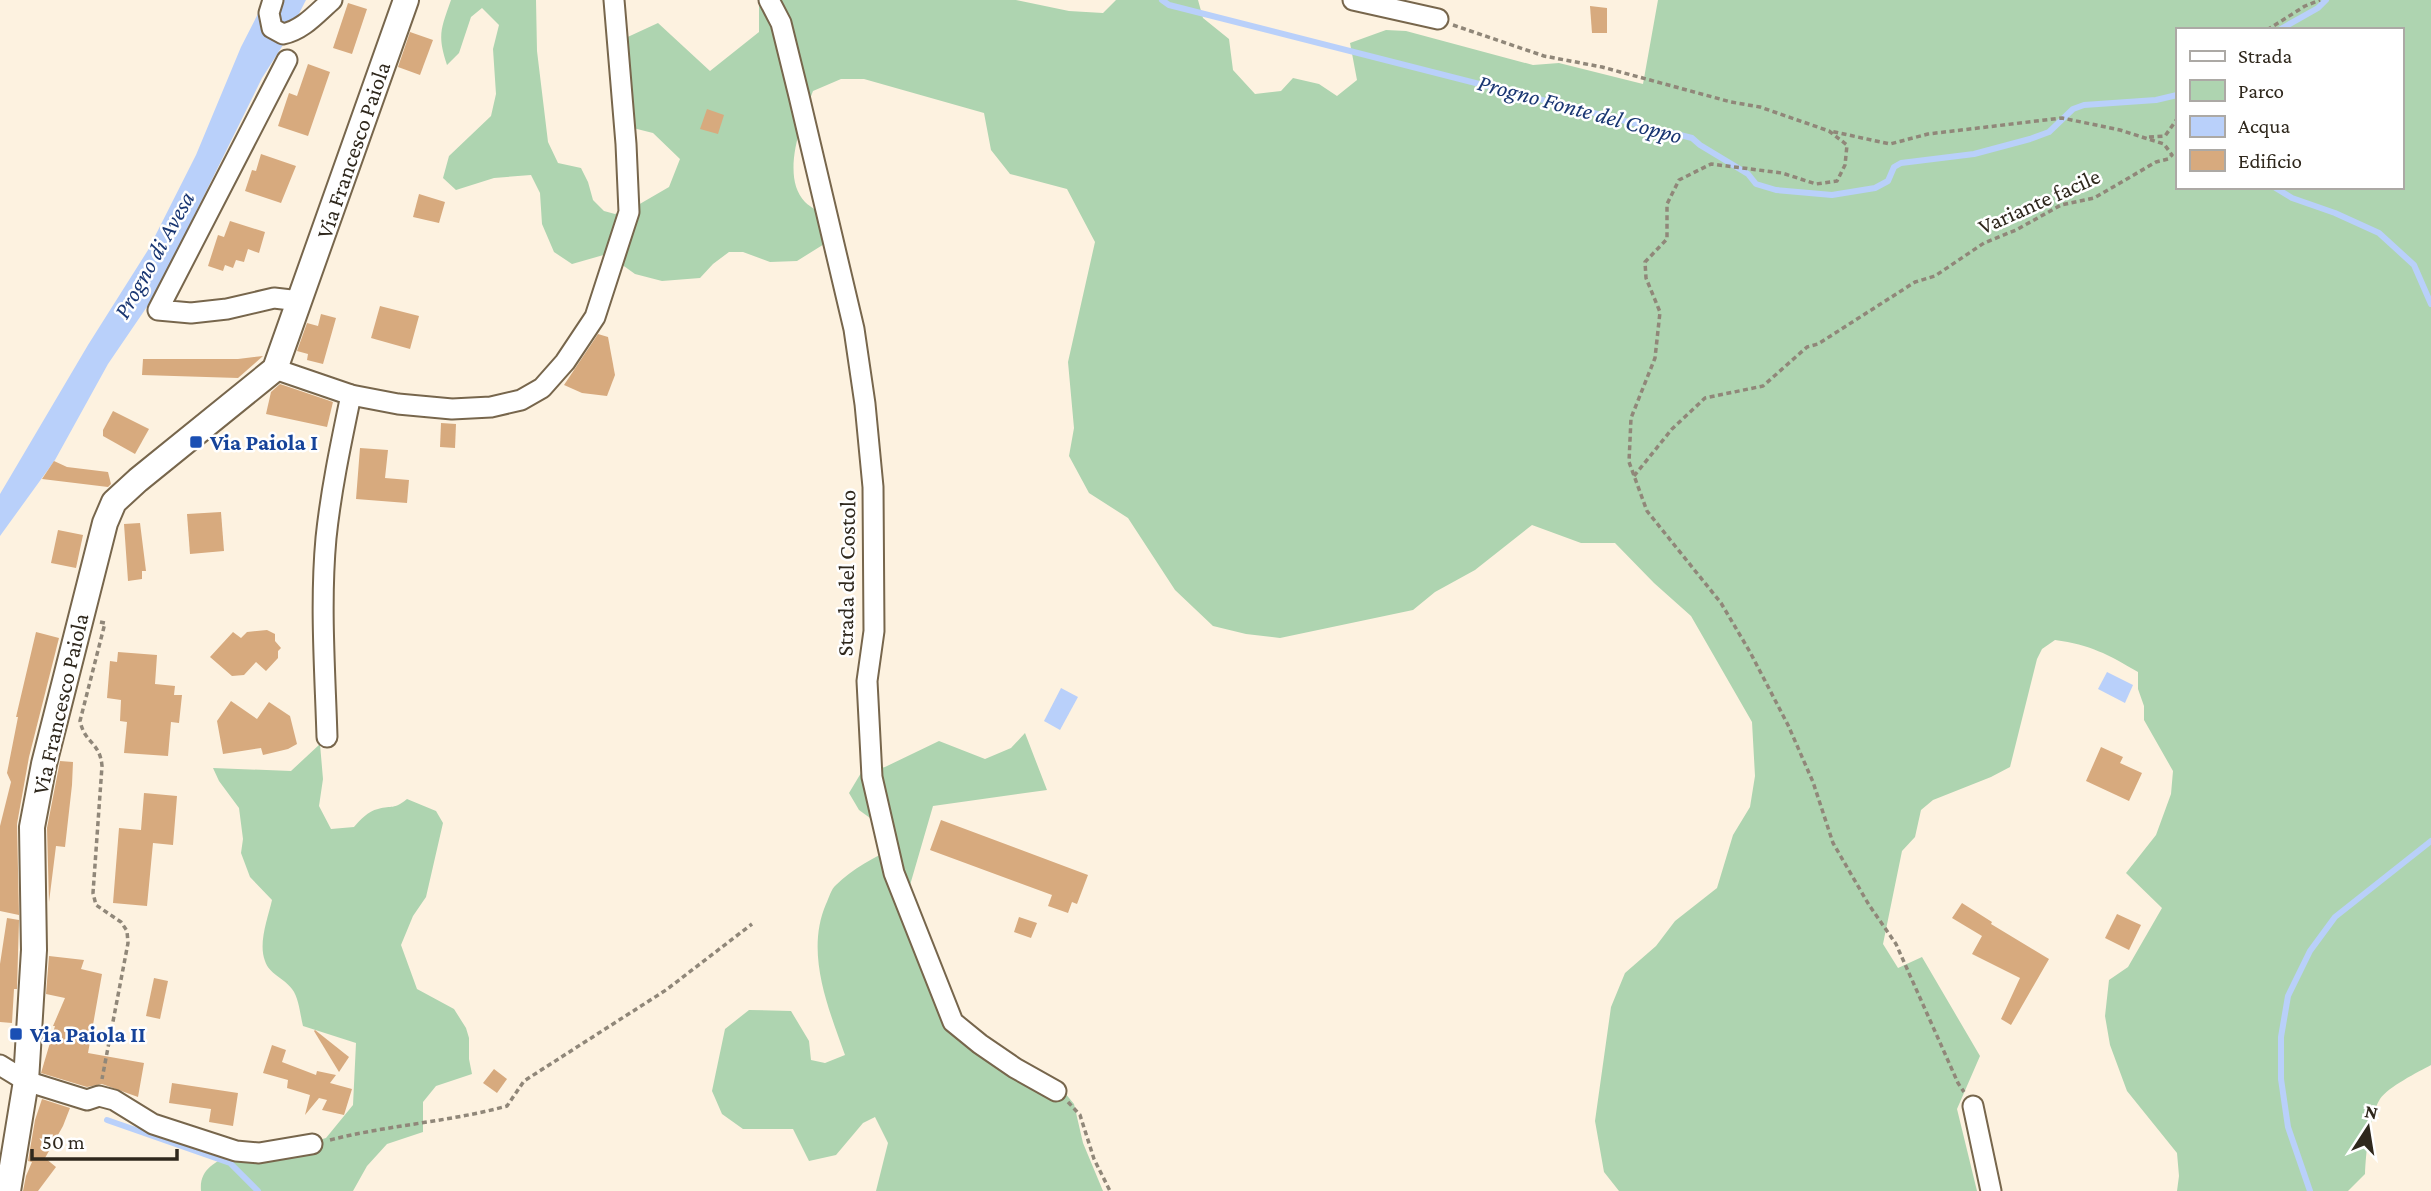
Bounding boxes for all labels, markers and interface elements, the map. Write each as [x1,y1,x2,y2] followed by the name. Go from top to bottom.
[2176,28,2403,189] legend
[2238,44,2293,68] text: Strada
[311,58,396,242] street label: Via Francesco Paiola
[1475,68,1685,149] water label: Progno Fonte del Coppo
[2238,79,2284,103] text: Parco
[2238,114,2290,138] text: Acqua
[2238,149,2302,173] text: Edificio
[1974,162,2104,240] street label: Variante facile
[108,186,200,323] water label: Progno di Avesa
[209,429,318,455] place label: Via Paiola I
[188,434,204,450] marker: Via Paiola I
[832,489,860,657] street label: Strada del Costolo
[26,610,94,797] street label: Via Francesco Paiola
[29,1021,146,1047] place label: Via Paiola II
[8,1026,24,1042] marker: Via Paiola II
[2333,1093,2403,1163] north arrow
[2363,1100,2380,1123] text: N
[32,1118,177,1162] scale bar
[42,1130,85,1154] text: 50 m

